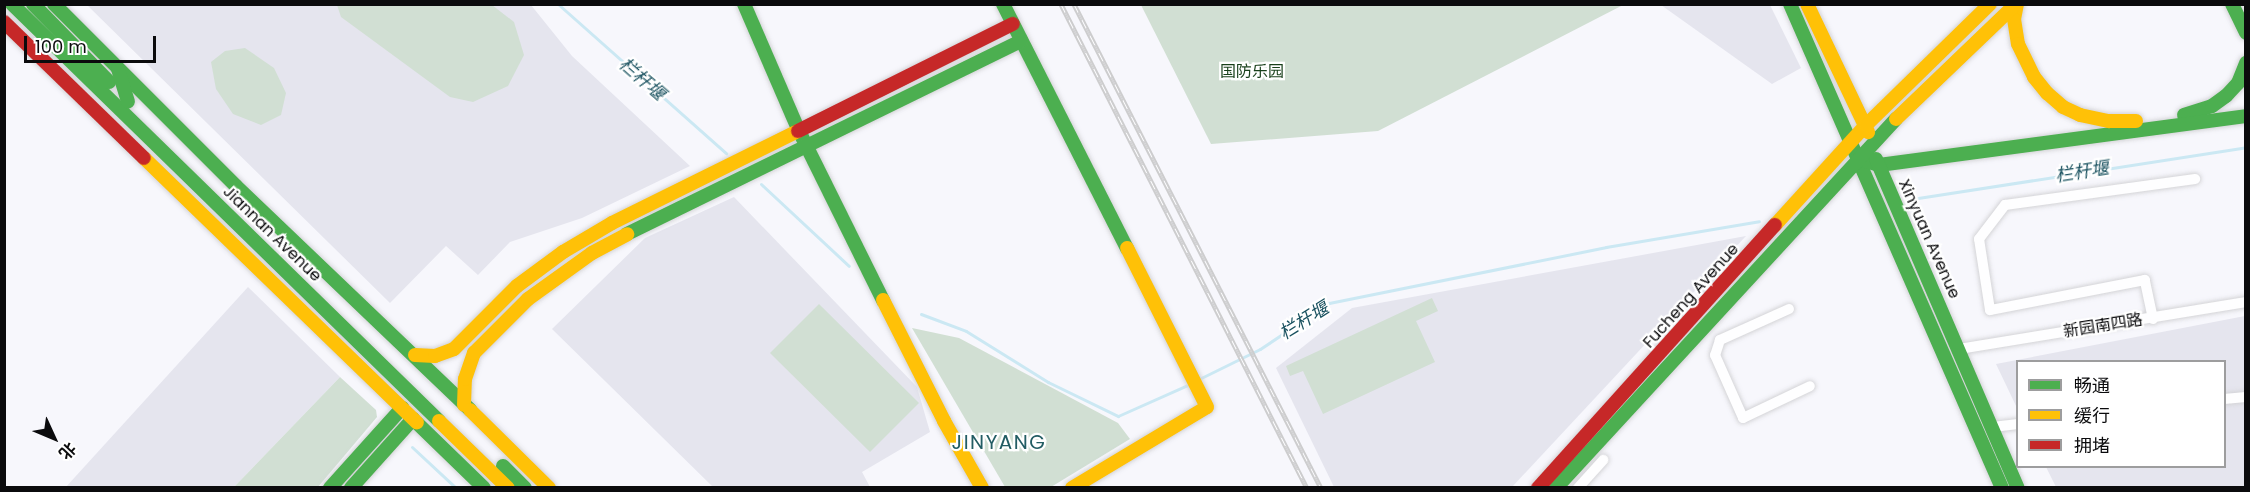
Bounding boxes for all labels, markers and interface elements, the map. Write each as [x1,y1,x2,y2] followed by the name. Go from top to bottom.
[27,24,159,62] scale bar
[35,34,87,59] text: 100 m
[615,53,669,105] water label: 栏杆堰
[1220,62,1284,82] park label: 国防乐园
[2054,157,2110,187] water label: 栏杆堰
[1894,176,1964,302] street label: Xinyuan Avenue
[219,182,325,286] street label: Jiannan Avenue
[1639,240,1743,352] street label: Fucheng Avenue
[1275,298,1333,344] water label: 栏杆堰
[2062,310,2144,342] street label: 新园南四路
[2016,360,2226,468] legend
[2074,373,2110,398] text: 畅通
[2074,403,2110,428] text: 缓行
[24,408,84,468] north arrow
[952,430,1046,454] district label: JINYANG
[2074,433,2110,458] text: 拥堵
[53,437,81,465] text: 北

